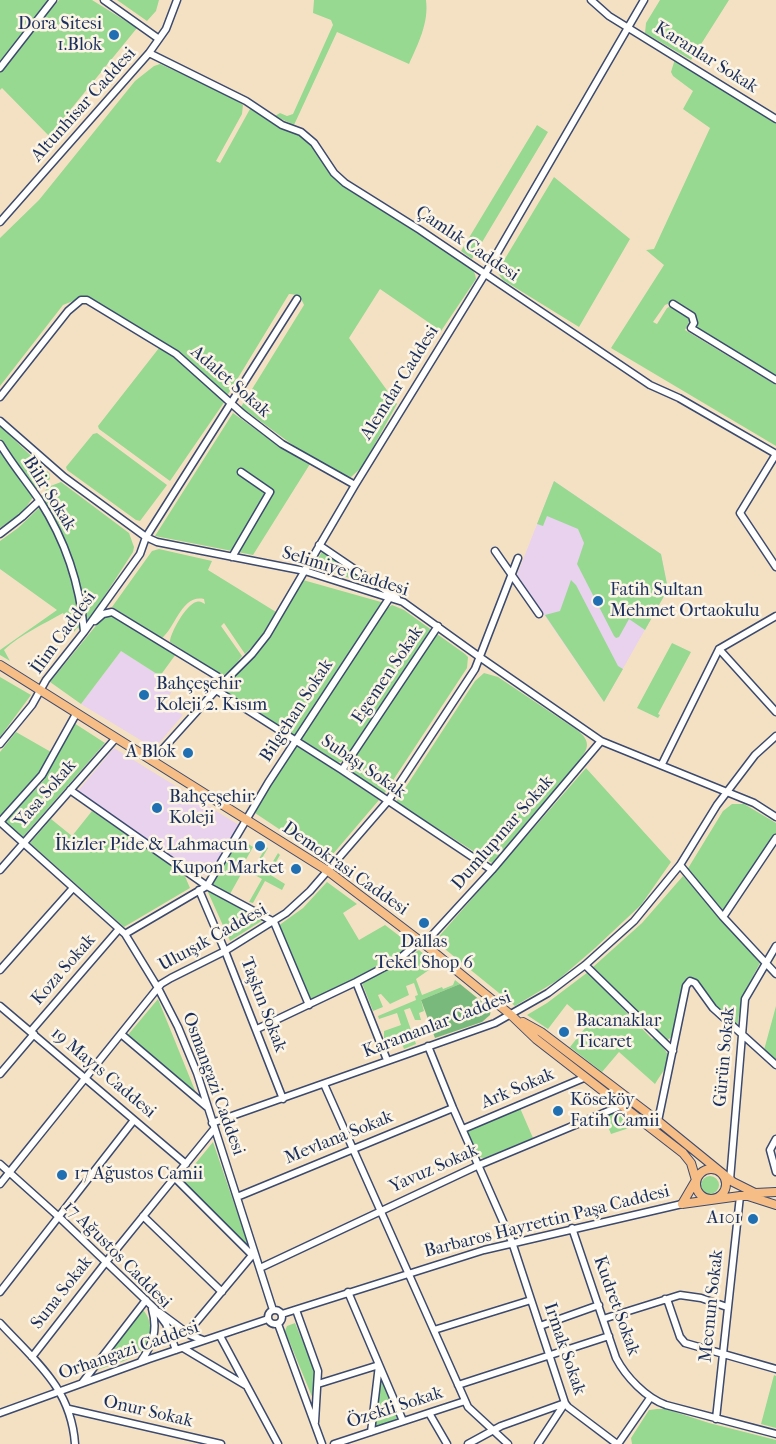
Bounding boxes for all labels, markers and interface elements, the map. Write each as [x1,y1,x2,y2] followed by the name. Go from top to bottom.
[18,14,102,57] place label: Dora Sitesi 1.Blok
[650,18,762,98] street label: Karanlar Sokak
[107,28,121,42] marker: Dora Sitesi 1.Blok
[27,43,141,167] street label: Altunhisar Caddesi
[411,202,523,286] street label: Çamlık Caddesi
[356,322,444,444] street label: Alemdar Caddesi
[186,341,274,423] street label: Adalet Sokak
[18,453,80,535] street label: Bilir Sokak
[279,542,411,602] street label: Selimiye Caddesi
[610,580,760,622] place label: Fatih Sultan Mehmet Ortaokulu
[27,587,101,679] street label: İlim Caddesi
[591,594,605,608] marker: Fatih Sultan Mehmet Ortaokulu
[348,622,428,728] street label: Egemen Sokak
[256,656,338,766] street label: Bilgehan Sokak
[156,674,267,716] place label: Bahçeşehir Koleji 2. Kısım
[137,688,151,702] marker: Bahçeşehir Koleji 2. Kısım
[316,731,410,803] street label: Subaşı Sokak
[126,742,176,764] place label: A Blok
[181,746,195,760] marker: A Blok
[11,756,81,832] street label: Yasa Sokak
[447,771,559,895] street label: Dumlupınar Sokak
[169,787,254,830] place label: Bahçeşehir Koleji
[150,801,164,815] marker: Bahçeşehir Koleji
[278,818,412,920] street label: Demokrasi Caddesi
[55,835,248,857] place label: İkizler Pide & Lahmacun
[253,839,267,853] marker: İkizler Pide & Lahmacun
[171,858,284,880] place label: Kupon Market
[289,862,303,876] marker: Kupon Market
[155,899,271,977] street label: Uluışık Caddesi
[417,916,431,930] marker: Dallas Tekel Shop 6
[27,930,101,1010] street label: Koza Sokak
[375,932,473,974] place label: Dallas Tekel Shop 6
[235,955,291,1055] street label: Taşkın Sokak
[360,987,514,1063] street label: Karamanlar Caddesi
[710,1006,740,1108] street label: Gürün Sokak
[177,1010,249,1158] street label: Osmangazi Caddesi
[576,1011,661,1054] place label: Bacanaklar Ticaret
[46,1023,160,1123] street label: 19 Mayıs Caddesi
[557,1025,571,1039] marker: Bacanaklar Ticaret
[478,1064,558,1114] street label: Ark Sokak
[570,1090,660,1132] place label: Köseköy Fatih Camii
[551,1104,565,1118] marker: Köseköy Fatih Camii
[282,1106,396,1170] street label: Mevlana Sokak
[386,1140,482,1198] street label: Yavuz Sokak
[74,1164,203,1186] place label: 17 Ağustos Camii
[55,1168,69,1182] marker: 17 Ağustos Camii
[422,1181,672,1263] street label: Barbaros Hayrettin Paşa Caddesi
[58,1196,176,1314] street label: 17 Ağustos Caddesi
[707,1208,741,1230] place label: A101
[746,1212,760,1226] marker: A101
[695,1249,729,1363] street label: Mecnun Sokak
[27,1252,97,1334] street label: Suna Sokak
[588,1253,644,1359] street label: Kudret Sokak
[538,1300,590,1398] street label: Irmak Sokak
[56,1317,202,1385] street label: Orhangazi Caddesi
[344,1382,446,1434] street label: Özekli Sokak
[101,1391,195,1433] street label: Onur Sokak

